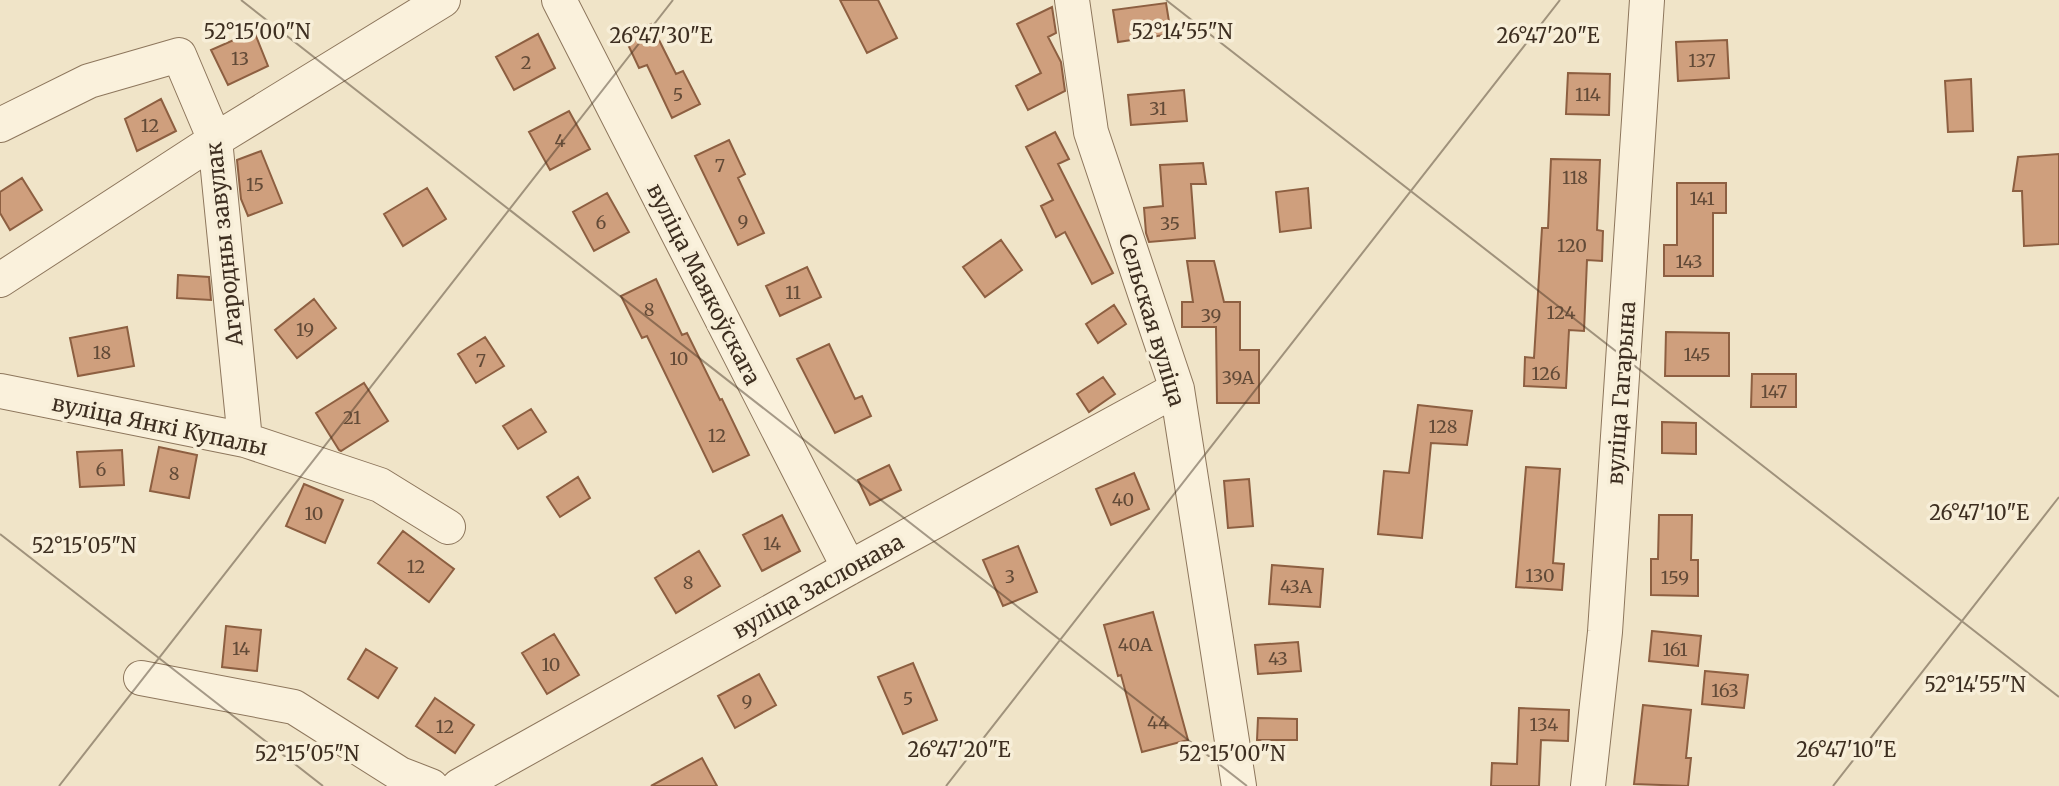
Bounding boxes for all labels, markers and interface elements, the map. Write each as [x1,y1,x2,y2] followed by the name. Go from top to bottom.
[204,19,311,44] text: 52°15'00"N
[1131,19,1233,44] text: 52°14'55"N
[610,23,713,48] text: 26°47'30"E
[1496,23,1600,48] text: 26°47'20"E
[231,47,249,70] house number: 13
[1688,49,1716,72] house number: 137
[521,51,531,74] house number: 2
[673,83,683,106] house number: 5
[1575,83,1601,106] house number: 114
[1149,97,1167,120] house number: 31
[141,114,159,137] house number: 12
[554,129,566,152] house number: 4
[199,141,249,348] street label: Агародны завулак
[715,154,725,177] house number: 7
[1562,166,1588,189] house number: 118
[246,173,264,196] house number: 15
[641,179,767,390] street label: вуліца Маякоўскага
[1689,187,1715,210] house number: 141
[738,210,748,233] house number: 9
[596,211,607,234] house number: 6
[1160,212,1180,235] house number: 35
[1112,230,1192,410] street label: Сельская вуліца
[1557,234,1587,257] house number: 120
[1676,250,1702,273] house number: 143
[785,281,801,304] house number: 11
[644,298,654,321] house number: 8
[1601,300,1641,486] street label: вуліца Гагарына
[1546,301,1576,324] house number: 124
[1201,304,1221,327] house number: 39
[296,318,314,341] house number: 19
[93,341,111,364] house number: 18
[1683,343,1711,366] house number: 145
[670,347,688,370] house number: 10
[476,349,486,372] house number: 7
[1531,362,1561,385] house number: 126
[1222,366,1254,389] house number: 39А
[1761,380,1787,403] house number: 147
[50,388,270,462] street label: вуліца Янкі Купалы
[343,406,361,429] house number: 21
[1428,415,1458,438] house number: 128
[708,424,726,447] house number: 12
[96,458,107,481] house number: 6
[169,462,179,485] house number: 8
[1112,488,1134,511] house number: 40
[1929,500,2029,525] text: 26°47'10"E
[305,502,323,525] house number: 10
[728,527,909,645] street label: вуліца Заслонава
[763,532,781,555] house number: 14
[32,533,137,558] text: 52°15'05"N
[407,555,425,578] house number: 12
[1525,564,1555,587] house number: 130
[1005,565,1015,588] house number: 3
[1661,566,1689,589] house number: 159
[683,571,693,594] house number: 8
[1280,575,1312,598] house number: 43А
[1118,633,1153,656] house number: 40А
[232,637,250,660] house number: 14
[1662,638,1688,661] house number: 161
[1268,647,1288,670] house number: 43
[542,653,560,676] house number: 10
[1924,672,2026,697] text: 52°14'55"N
[1711,679,1739,702] house number: 163
[903,687,913,710] house number: 5
[742,690,752,713] house number: 9
[1147,711,1169,734] house number: 44
[1530,713,1558,736] house number: 134
[436,715,454,738] house number: 12
[907,737,1011,762] text: 26°47'20"E
[1796,737,1896,762] text: 26°47'10"E
[255,741,360,766] text: 52°15'05"N
[1179,741,1286,766] text: 52°15'00"N

